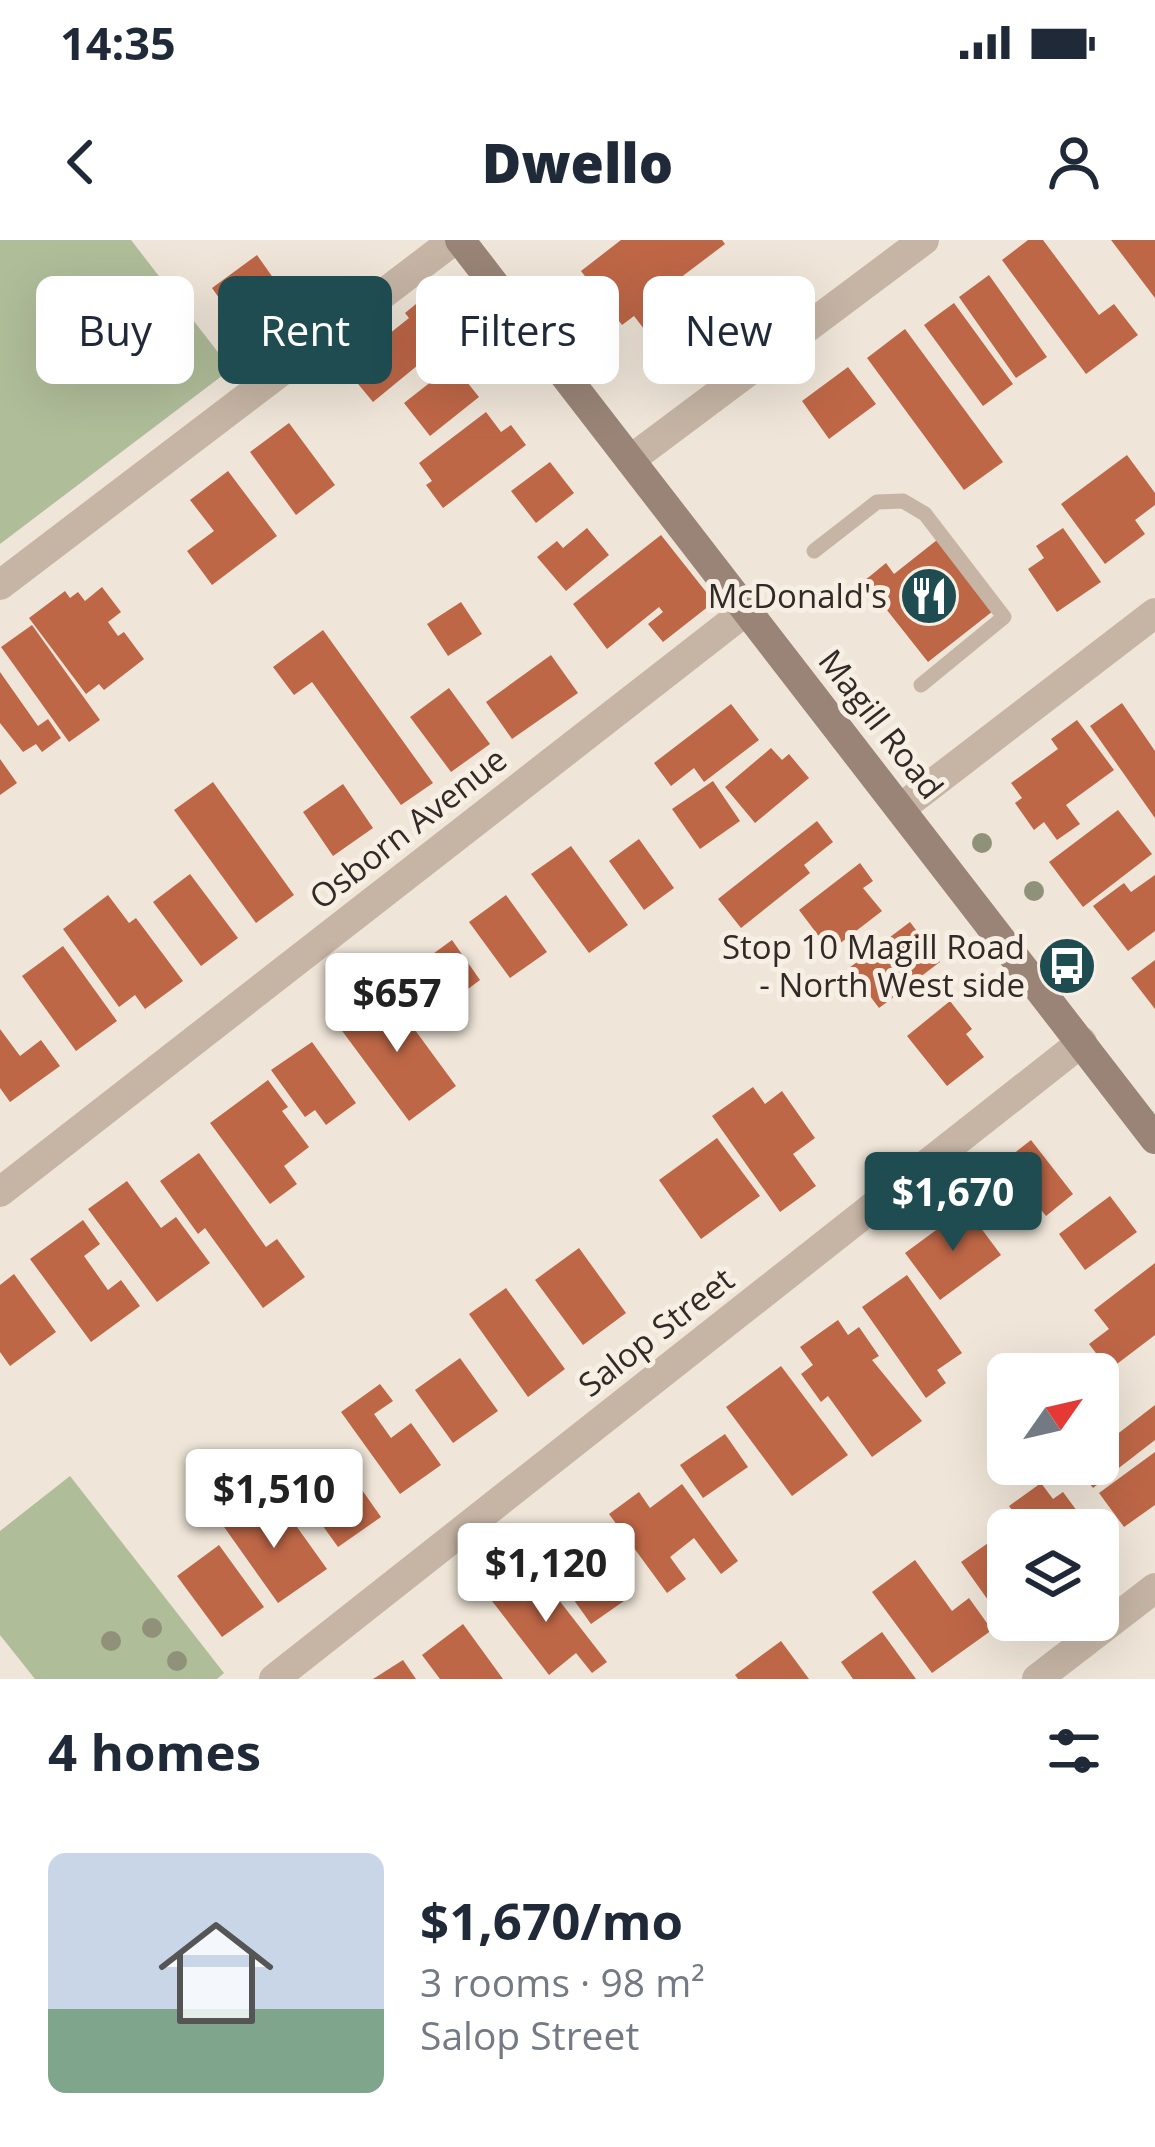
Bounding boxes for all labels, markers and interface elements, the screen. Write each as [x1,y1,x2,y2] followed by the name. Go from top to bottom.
[60,12,176,73] text: 14:35
[482,125,673,199] text: Dwello
[48,129,114,195] icon: back
[1041,129,1107,195] icon: person
[36,276,194,384] chip: Buy
[218,276,392,384] chip: Rent
[416,276,619,384] chip: Filters
[643,276,815,384] chip: New
[898,565,960,627] restaurant icon: McDonald's
[708,573,887,618] place label: McDonald's
[809,640,954,808] street label: Magill Road
[300,736,516,919] street label: Osborn Avenue
[722,924,1025,1007] place label: Stop 10 Magill Road - North West side
[1036,935,1098,997] bus stop icon: Stop 10 Magill Road - North West side
[326,953,468,1055] pin: $657
[352,965,442,1018] text: $657
[855,1152,1051,1254] pin: $1,670
[892,1164,1014,1217] text: $1,670
[569,1257,743,1406] street label: Salop Street
[987,1353,1119,1485] north arrow
[987,1353,1119,1641] map controls
[176,1449,372,1551] pin: $1,510
[213,1461,335,1514] text: $1,510
[987,1509,1119,1641] button: layers
[448,1523,644,1625] pin: $1,120
[485,1535,607,1588] text: $1,120
[48,1716,261,1786] text: 4 homes
[1041,1718,1107,1784] icon: filters
[420,1885,683,1955] text: $1,670/mo
[144,1901,288,2045] icon: home
[420,1955,705,2008] text: 3 rooms · 98 m²
[420,2008,639,2061] text: Salop Street

